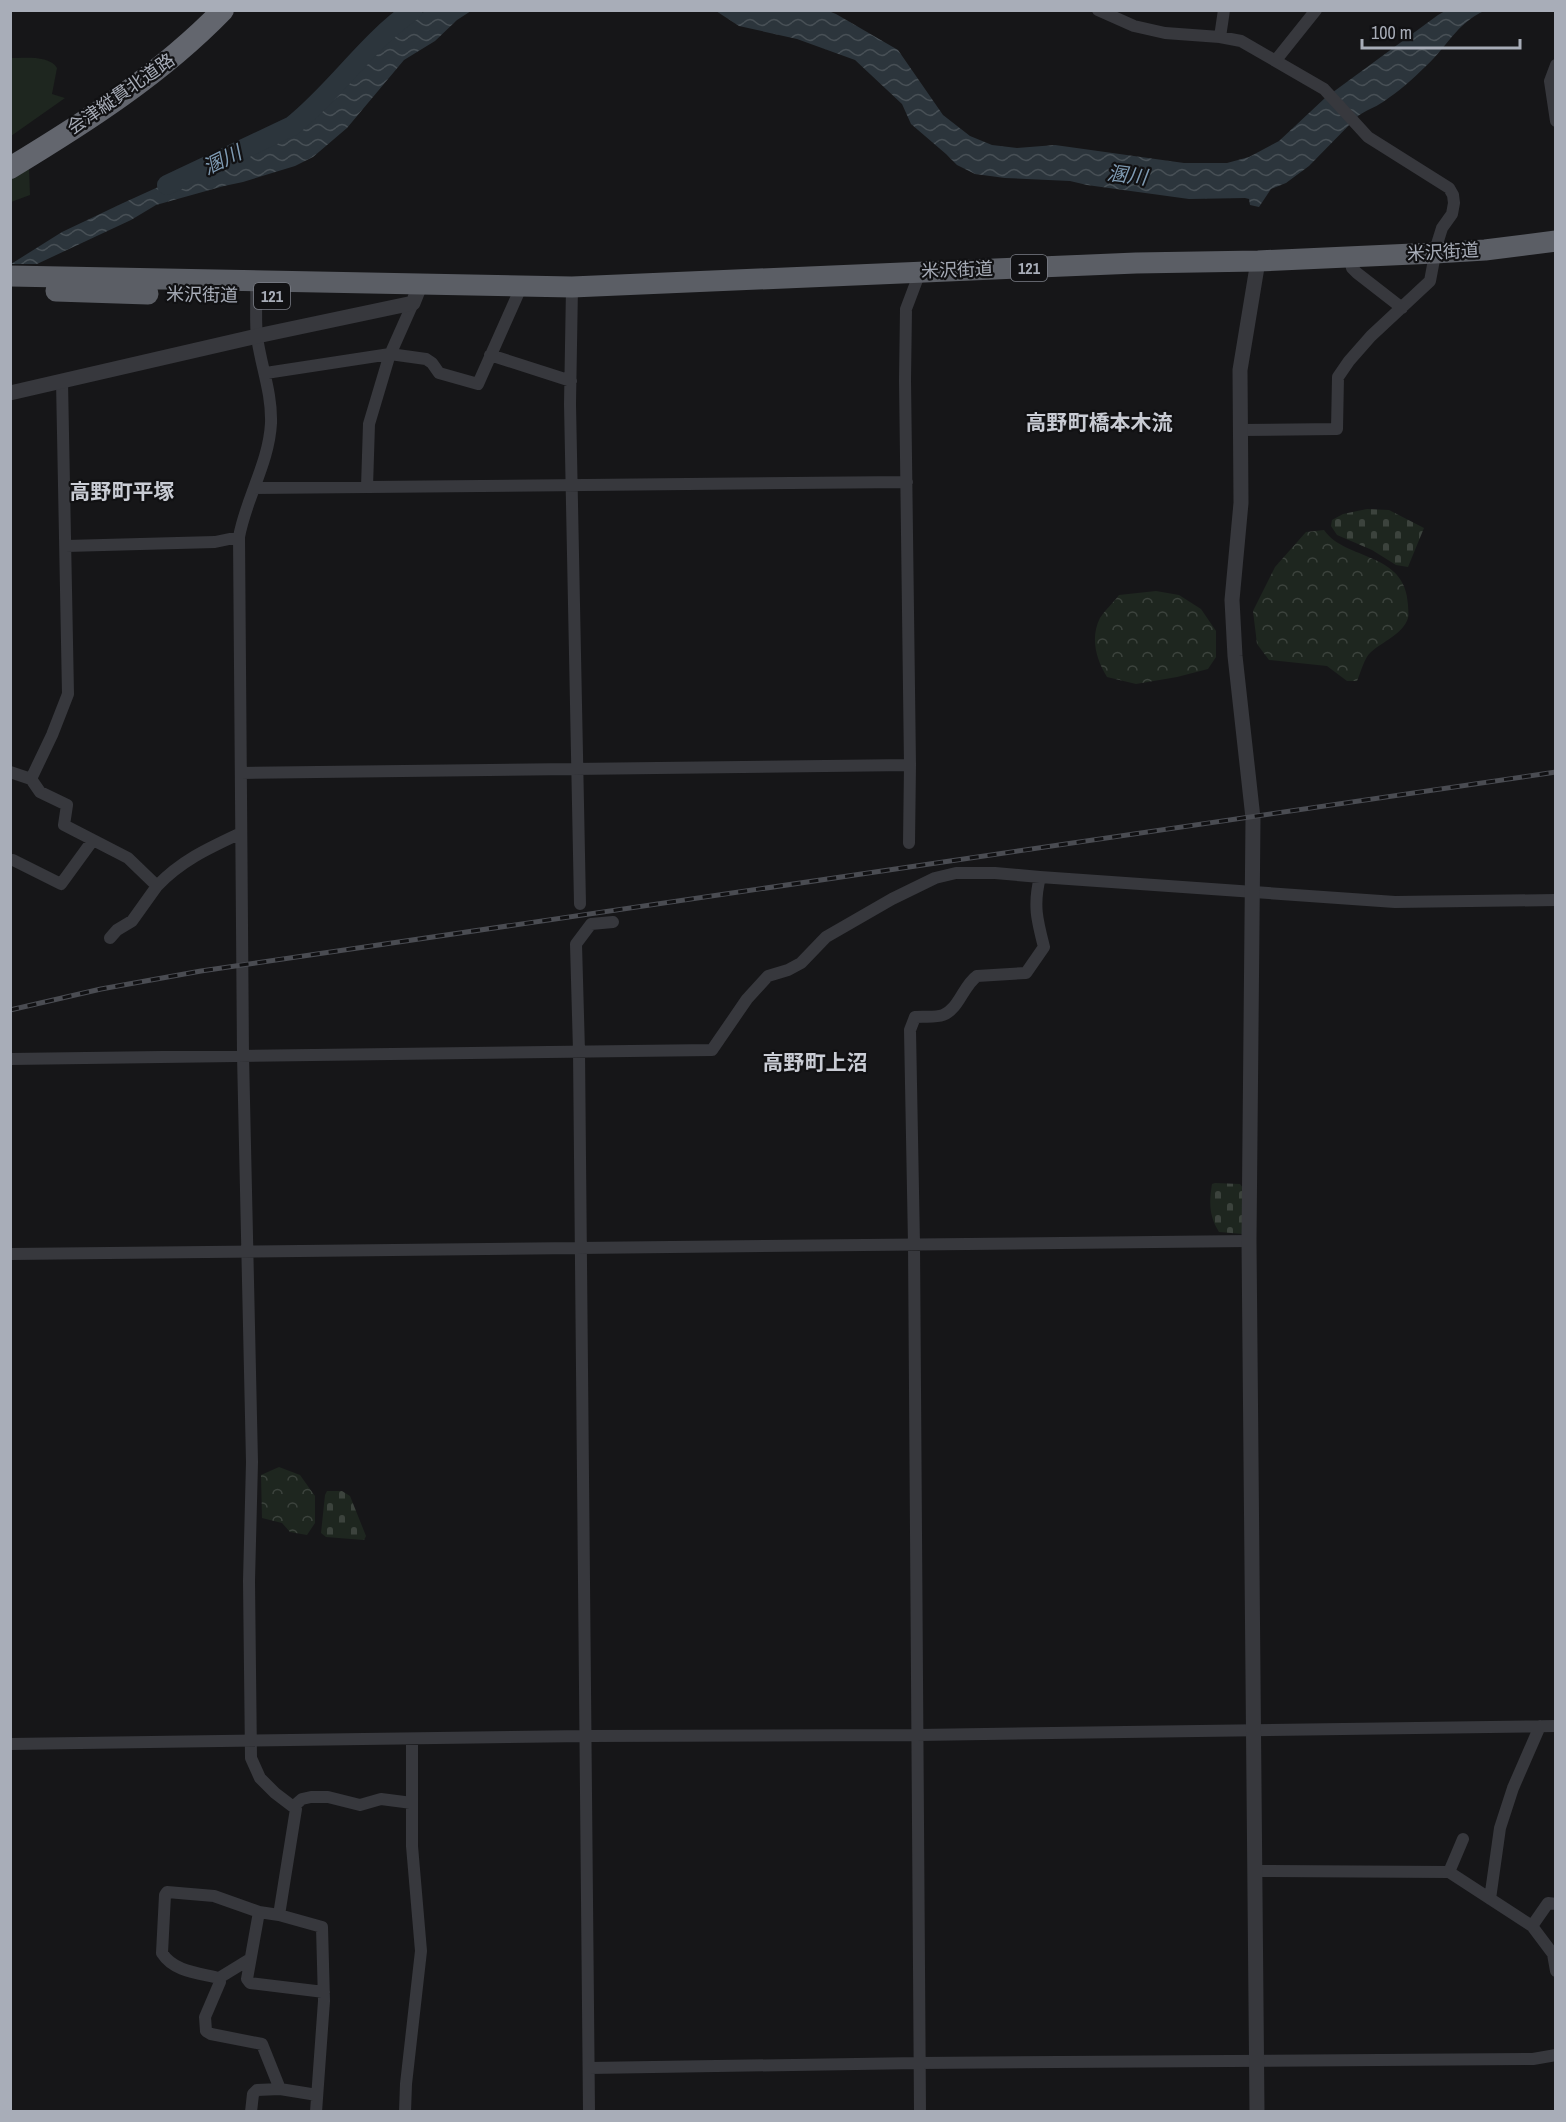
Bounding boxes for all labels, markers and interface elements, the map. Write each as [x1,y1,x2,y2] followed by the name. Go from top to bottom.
[1362,12,1520,50] scale bar
[1371,20,1412,45] text: 100 m
[62,47,179,140] street label: 会津縦貫北道路
[198,138,247,180] water label: 溷川
[1106,159,1151,191] water label: 溷川
[1406,237,1480,266] street label: 米沢街道
[1011,255,1047,281] road number: 121
[921,256,993,283] street label: 米沢街道
[166,281,238,308] street label: 米沢街道
[254,283,290,309] road number: 121
[1026,408,1173,437] district label: 高野町橋本木流
[70,477,175,506] district label: 高野町平塚
[763,1048,868,1077] district label: 高野町上沼

